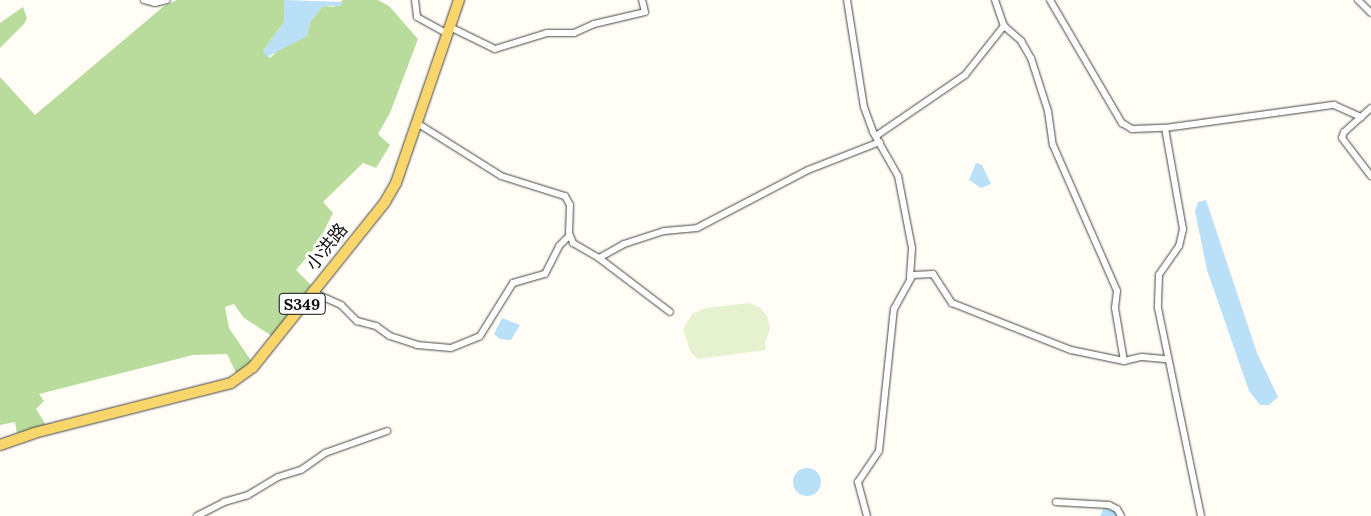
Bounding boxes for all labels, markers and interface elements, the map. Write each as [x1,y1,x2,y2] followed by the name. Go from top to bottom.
[302,219,352,275] street label: 小洪路
[278,290,326,318] road number: S349

